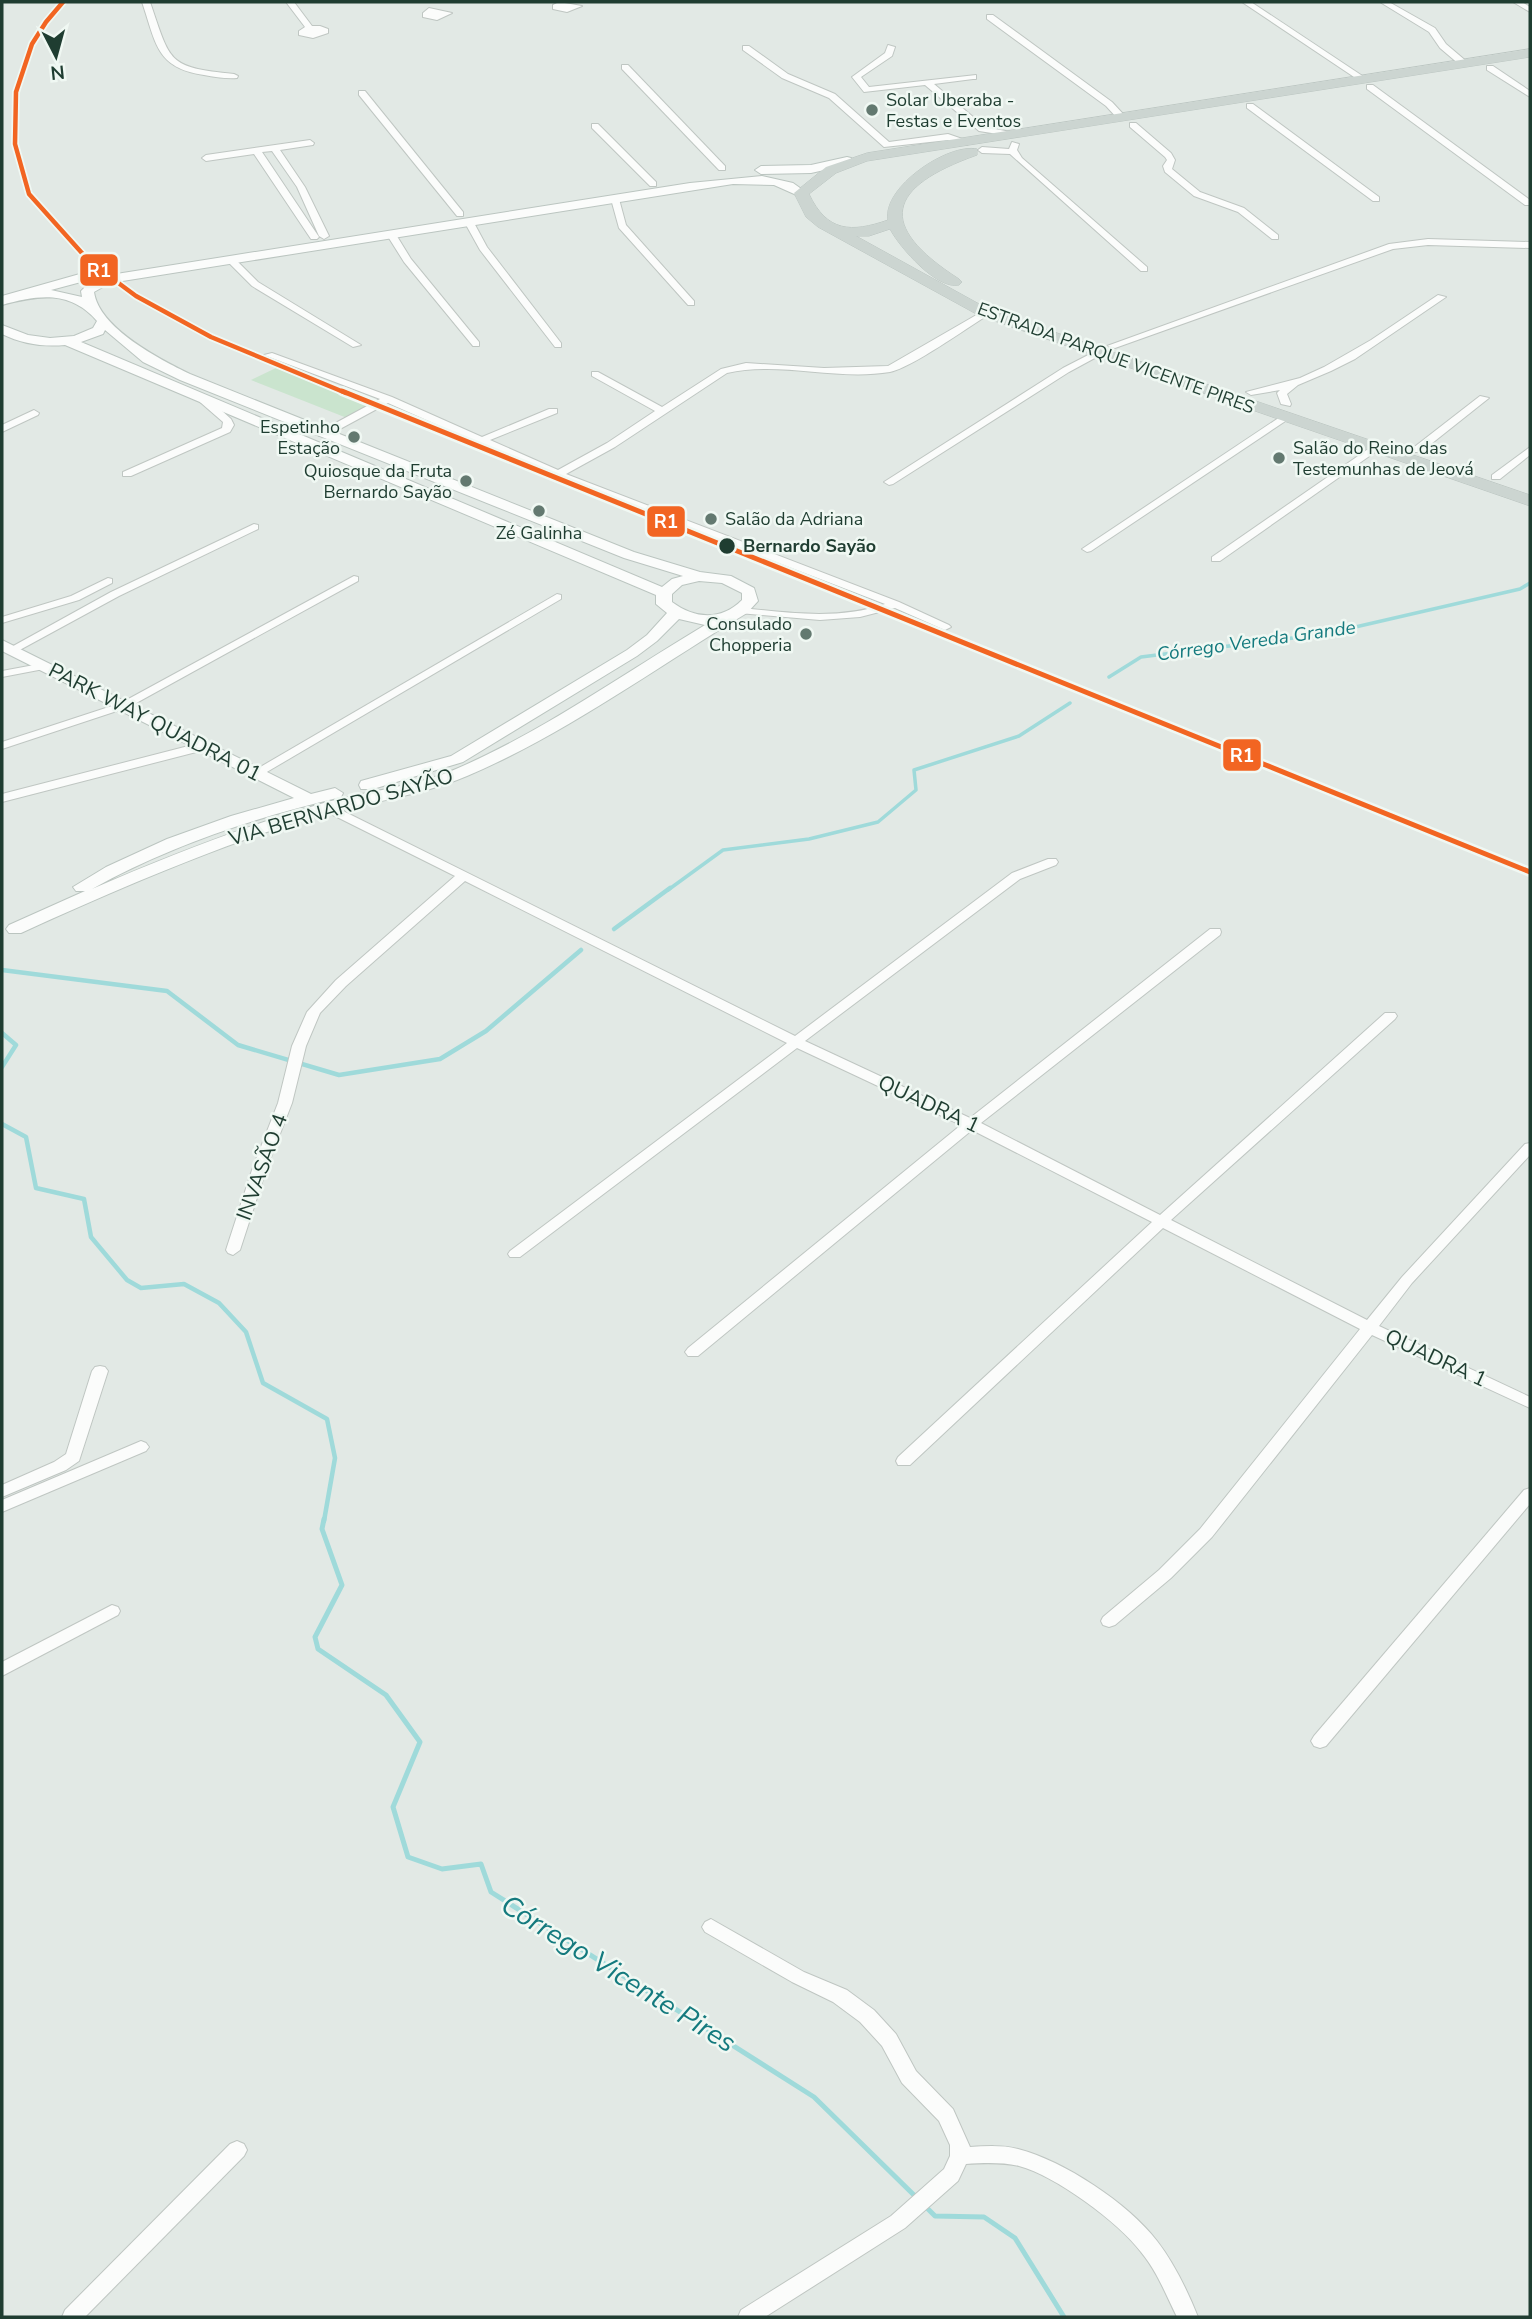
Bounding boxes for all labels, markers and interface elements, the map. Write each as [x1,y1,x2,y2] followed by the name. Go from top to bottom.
[21,21,91,91] north arrow
[49,58,66,86] text: N
[886,88,1021,133] place label: Solar Uberaba - Festas e Eventos
[864,102,880,118] marker: Solar Uberaba - Festas e Eventos
[79,253,119,287] line badge: R1
[87,258,111,284] text: R1
[974,297,1258,419] street label: ESTRADA PARQUE VICENTE PIRES
[260,415,340,460] place label: Espetinho Estação
[346,429,362,445] marker: Espetinho Estação
[1293,436,1474,481] place label: Salão do Reino das Testemunhas de Jeová
[1271,450,1287,466] marker: Salão do Reino das Testemunhas de Jeová
[304,459,452,504] place label: Quiosque da Fruta Bernardo Sayão
[458,473,474,489] marker: Quiosque da Fruta Bernardo Sayão
[531,503,547,519] marker: Zé Galinha
[646,505,686,538] line badge: R1
[725,507,863,531] place label: Salão da Adriana
[654,509,678,535] text: R1
[703,511,719,527] marker: Salão da Adriana
[496,521,582,545] place label: Zé Galinha
[743,534,876,558] place label: Bernardo Sayão
[717,536,737,556] marker: Bernardo Sayão
[706,612,792,657] place label: Consulado Chopperia
[1155,614,1357,668] water label: Córrego Vereda Grande
[798,626,814,642] marker: Consulado Chopperia
[44,656,266,788] street label: PARK WAY QUADRA 01
[1222,738,1262,772] line badge: R1
[1230,743,1254,769] text: R1
[225,762,456,853] street label: VIA BERNARDO SAYÃO
[874,1068,984,1140] street label: QUADRA 1
[230,1110,294,1224] street label: INVASÃO 4
[1381,1322,1491,1394] street label: QUADRA 1
[494,1886,743,2062] water label: Córrego Vicente Pires

